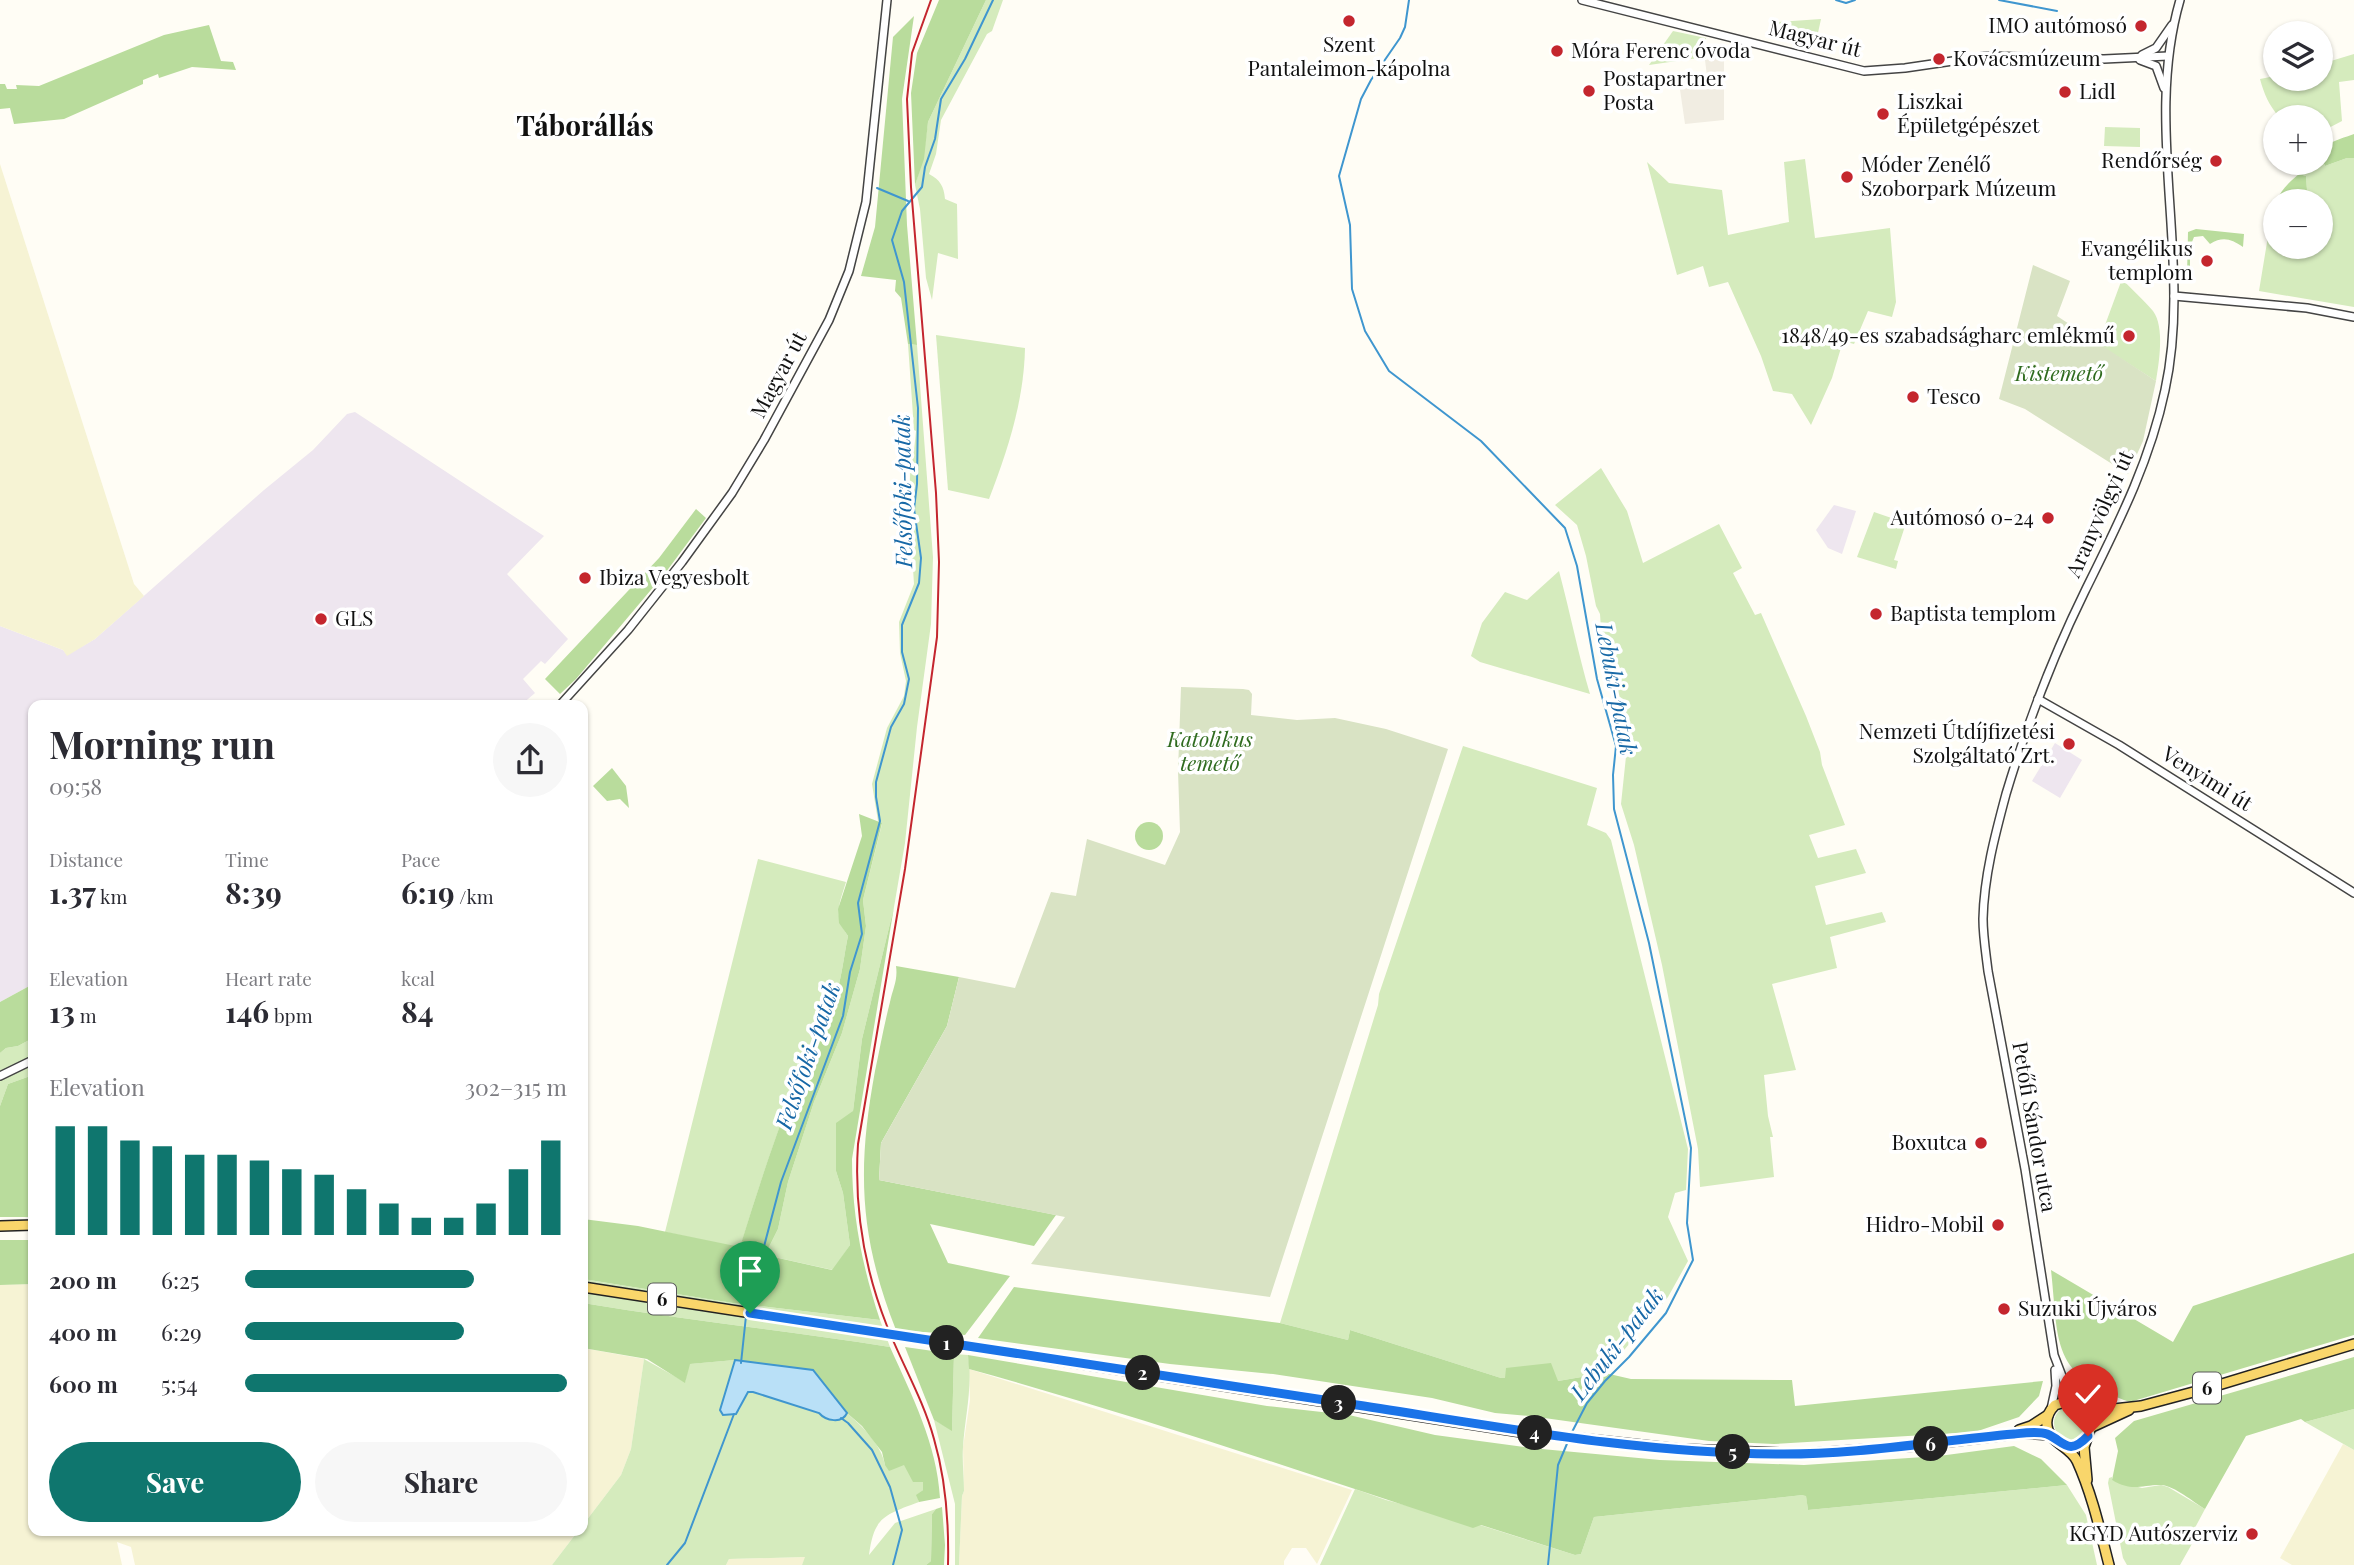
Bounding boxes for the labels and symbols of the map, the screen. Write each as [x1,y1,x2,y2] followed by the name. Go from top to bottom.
[1988,10,2127,38] place label: IMO autómosó
[1766,12,1865,62] street label: Magyar út
[1341,13,1357,29] marker: Szent Pantaleimon-kápolna
[2133,18,2149,34] marker: IMO autómosó
[1248,29,1451,81] place label: Szent Pantaleimon-kápolna
[1571,35,1751,63] place label: Móra Ferenc óvoda
[1549,43,1565,59] marker: Móra Ferenc óvoda
[1953,43,2101,71] place label: Kovácsmúzeum
[1931,51,1947,67] marker: Kovácsmúzeum
[1603,63,1726,115] place label: Postapartner Posta
[2079,76,2116,104] place label: Lidl
[1581,83,1597,99] marker: Postapartner Posta
[2057,84,2073,100] marker: Lidl
[1897,86,2040,138] place label: Liszkai Épületgépészet
[516,106,654,143] district label: Táborállás
[1875,106,1891,122] marker: Liszkai Épületgépészet
[2101,145,2202,173] place label: Rendőrség
[1861,149,2057,201] place label: Móder Zenélő Szoborpark Múzeum
[2208,153,2224,169] marker: Rendőrség
[1839,169,1855,185] marker: Móder Zenélő Szoborpark Múzeum
[2080,233,2193,285] place label: Evangélikus templom
[2199,253,2215,269] marker: Evangélikus templom
[1781,320,2115,348] place label: 1848/49-es szabadságharc emlékmű
[743,325,812,422] street label: Magyar út
[2121,328,2137,344] marker: 1848/49-es szabadságharc emlékmű
[2014,358,2106,386] park label: Kistemető
[1927,381,1981,409] place label: Tesco
[1905,389,1921,405] marker: Tesco
[885,414,918,569] water label: Felsőfoki-patak
[2057,445,2139,582] street label: Aranyvölgyi út
[1889,502,2034,530] place label: Autómosó 0-24
[2040,510,2056,526] marker: Autómosó 0-24
[599,562,750,590] place label: Ibiza Vegyesbolt
[577,570,593,586] marker: Ibiza Vegyesbolt
[1890,598,2057,626] place label: Baptista templom
[335,603,373,631] place label: GLS
[1868,606,1884,622] marker: Baptista templom
[313,611,329,627] marker: GLS
[1589,619,1646,758] water label: Lebuki-patak
[1859,716,2055,768] place label: Nemzeti Útdíjfizetési Szolgáltató Zrt.
[1166,724,1253,776] park label: Katolikus temető
[2061,736,2077,752] marker: Nemzeti Útdíjfizetési Szolgáltató Zrt.
[2157,738,2259,816] street label: Venyimi út
[767,978,846,1134] water label: Felsőfoki-patak
[2007,1039,2065,1214] street label: Petőfi Sándor utca
[1892,1127,1968,1155] place label: Boxutca
[1973,1135,1989,1151] marker: Boxutca
[1865,1209,1984,1237] place label: Hidro-Mobil
[1990,1217,2006,1233] marker: Hidro-Mobil
[720,1241,780,1313] pin
[1562,1280,1670,1406] water label: Lebuki-patak
[648,1284,676,1315] road number: 6
[2018,1293,2157,1321] place label: Suzuki Újváros
[1996,1301,2012,1317] marker: Suzuki Újváros
[930,1326,964,1360] pin: 1
[1126,1356,1160,1390] pin: 2
[2058,1364,2118,1436] pin
[2193,1372,2221,1404] road number: 6
[1322,1386,1356,1420] pin: 3
[1518,1416,1552,1450] pin: 4
[1913,1426,1948,1462] pin: 6
[1716,1434,1750,1470] pin: 5
[2069,1518,2238,1546] place label: KGYD Autószerviz
[2244,1526,2260,1542] marker: KGYD Autószerviz

